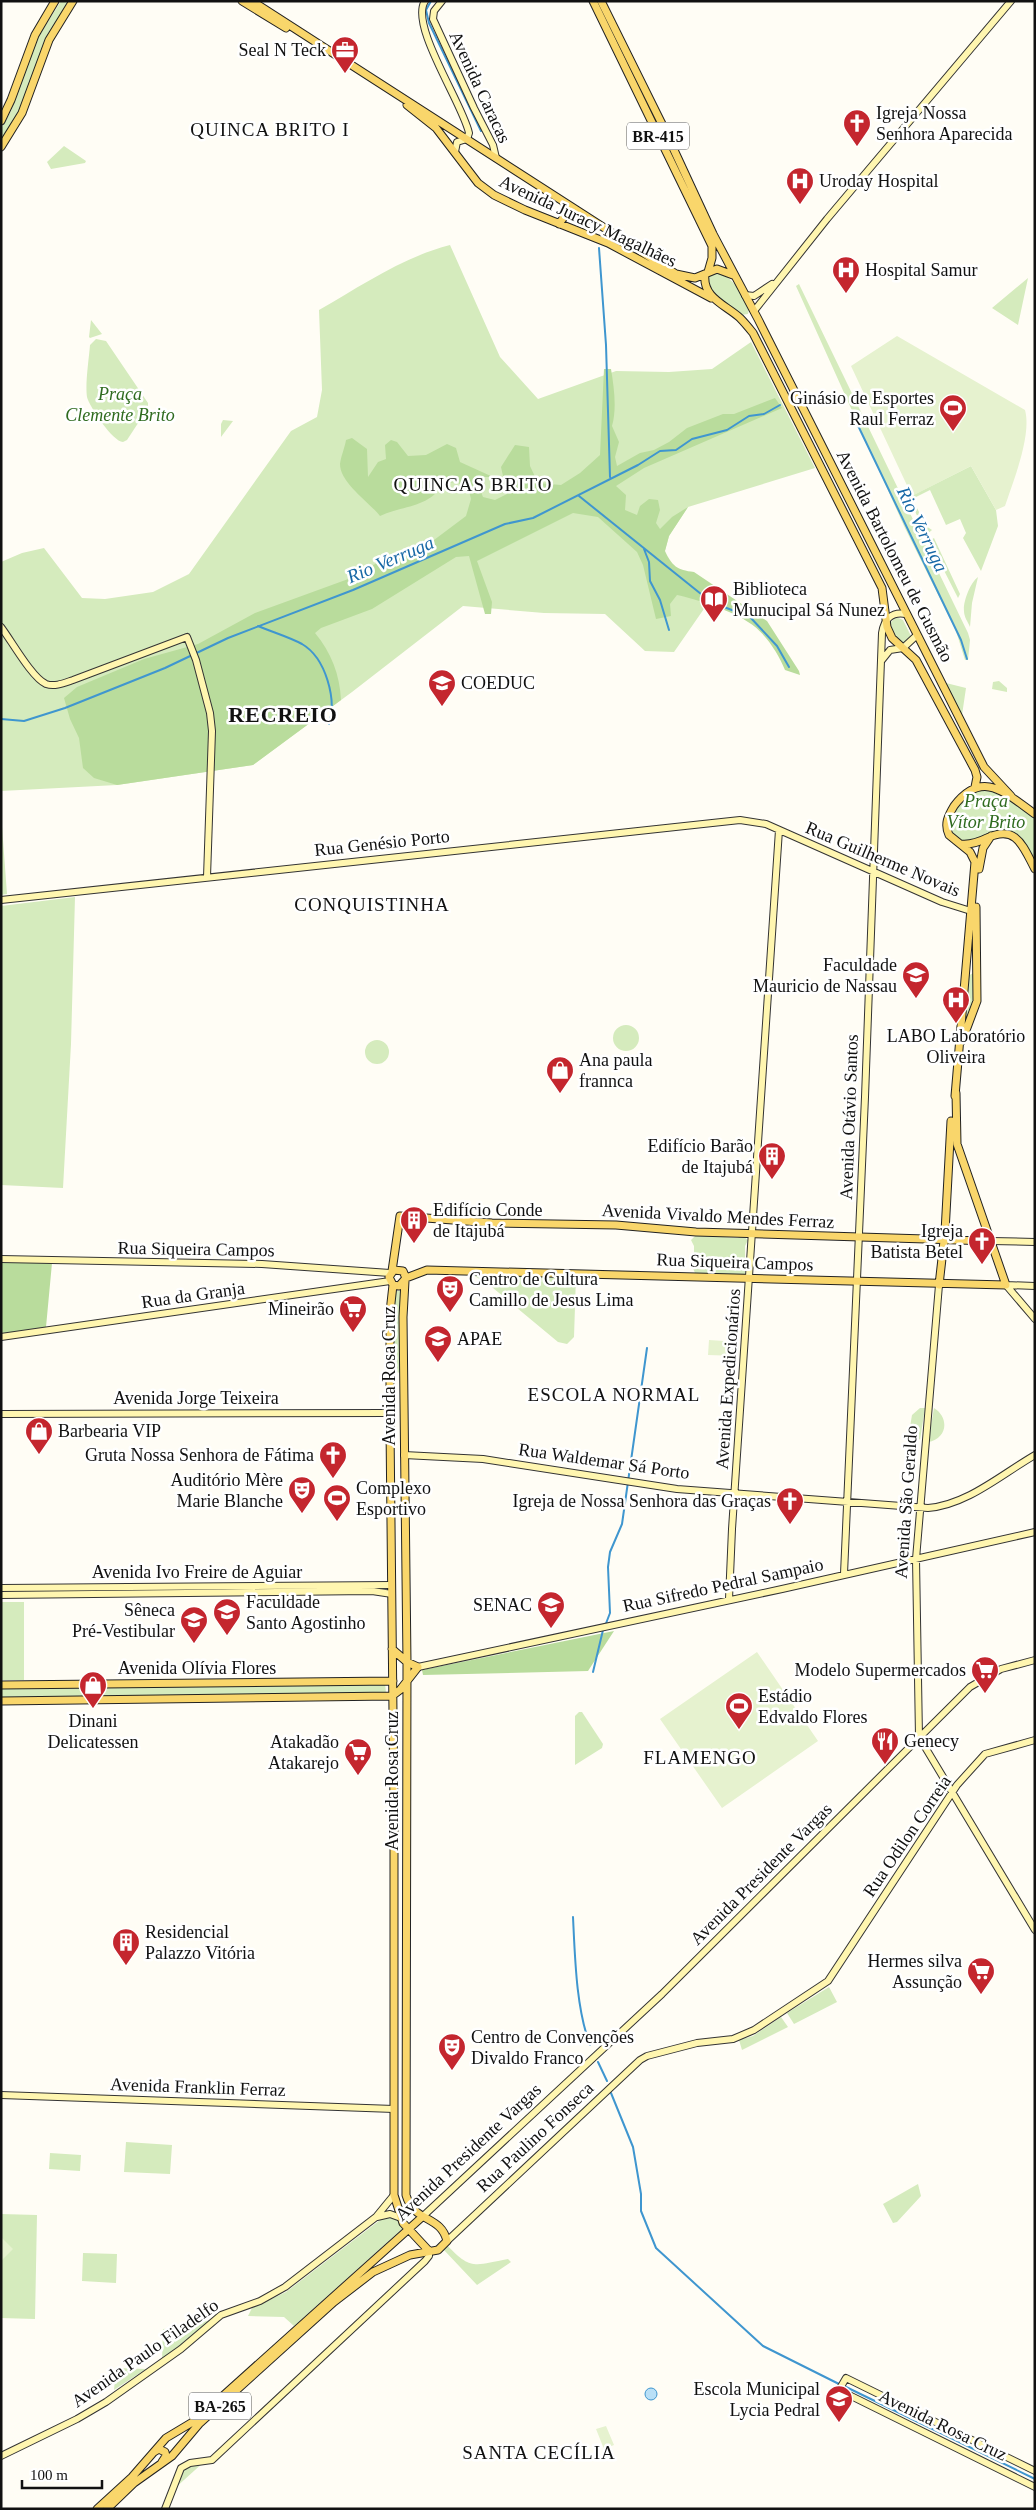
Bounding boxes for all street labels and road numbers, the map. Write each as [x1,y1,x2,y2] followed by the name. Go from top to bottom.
[445,28,515,146] street label: Avenida Caracas
[627,122,689,150] road number: BR-415
[496,171,680,271] street label: Avenida Juracy Magalhães
[833,447,957,665] street label: Avenida Bartolomeu de Gusmão
[803,817,963,901] street label: Rua Guilherme Novais
[313,826,451,860] street label: Rua Genésio Porto
[836,1034,862,1200] street label: Avenida Otávio Santos
[601,1200,835,1232] street label: Avenida Vivaldo Mendes Ferraz
[117,1238,275,1260] street label: Rua Siqueira Campos
[656,1249,814,1275] street label: Rua Siqueira Campos
[140,1278,246,1312] street label: Rua da Granja
[712,1288,744,1470] street label: Avenida Expedicionários
[379,1306,399,1446] street label: Avenida Rosa Cruz
[113,1388,279,1408] street label: Avenida Jorge Teixeira
[891,1425,921,1579] street label: Avenida São Geraldo
[517,1439,691,1483] street label: Rua Waldemar Sá Porto
[621,1554,825,1616] street label: Rua Sifredo Pedral Sampaio
[92,1562,302,1582] street label: Avenida Ivo Freire de Aguiar
[118,1658,276,1678] street label: Avenida Olívia Flores
[382,1711,402,1851] street label: Avenida Rosa Cruz
[859,1772,955,1900] street label: Rua Odilon Correia
[686,1799,836,1949] street label: Avenida Presidente Vargas
[110,2074,286,2100] street label: Avenida Franklin Ferraz
[473,2078,597,2196] street label: Rua Paulino Fonseca
[391,2079,545,2225] street label: Avenida Presidente Vargas
[68,2295,222,2411] street label: Avenida Paulo Filadelfo
[876,2385,1010,2465] street label: Avenida Rosa Cruz
[189,2392,251,2420] road number: BA-265

